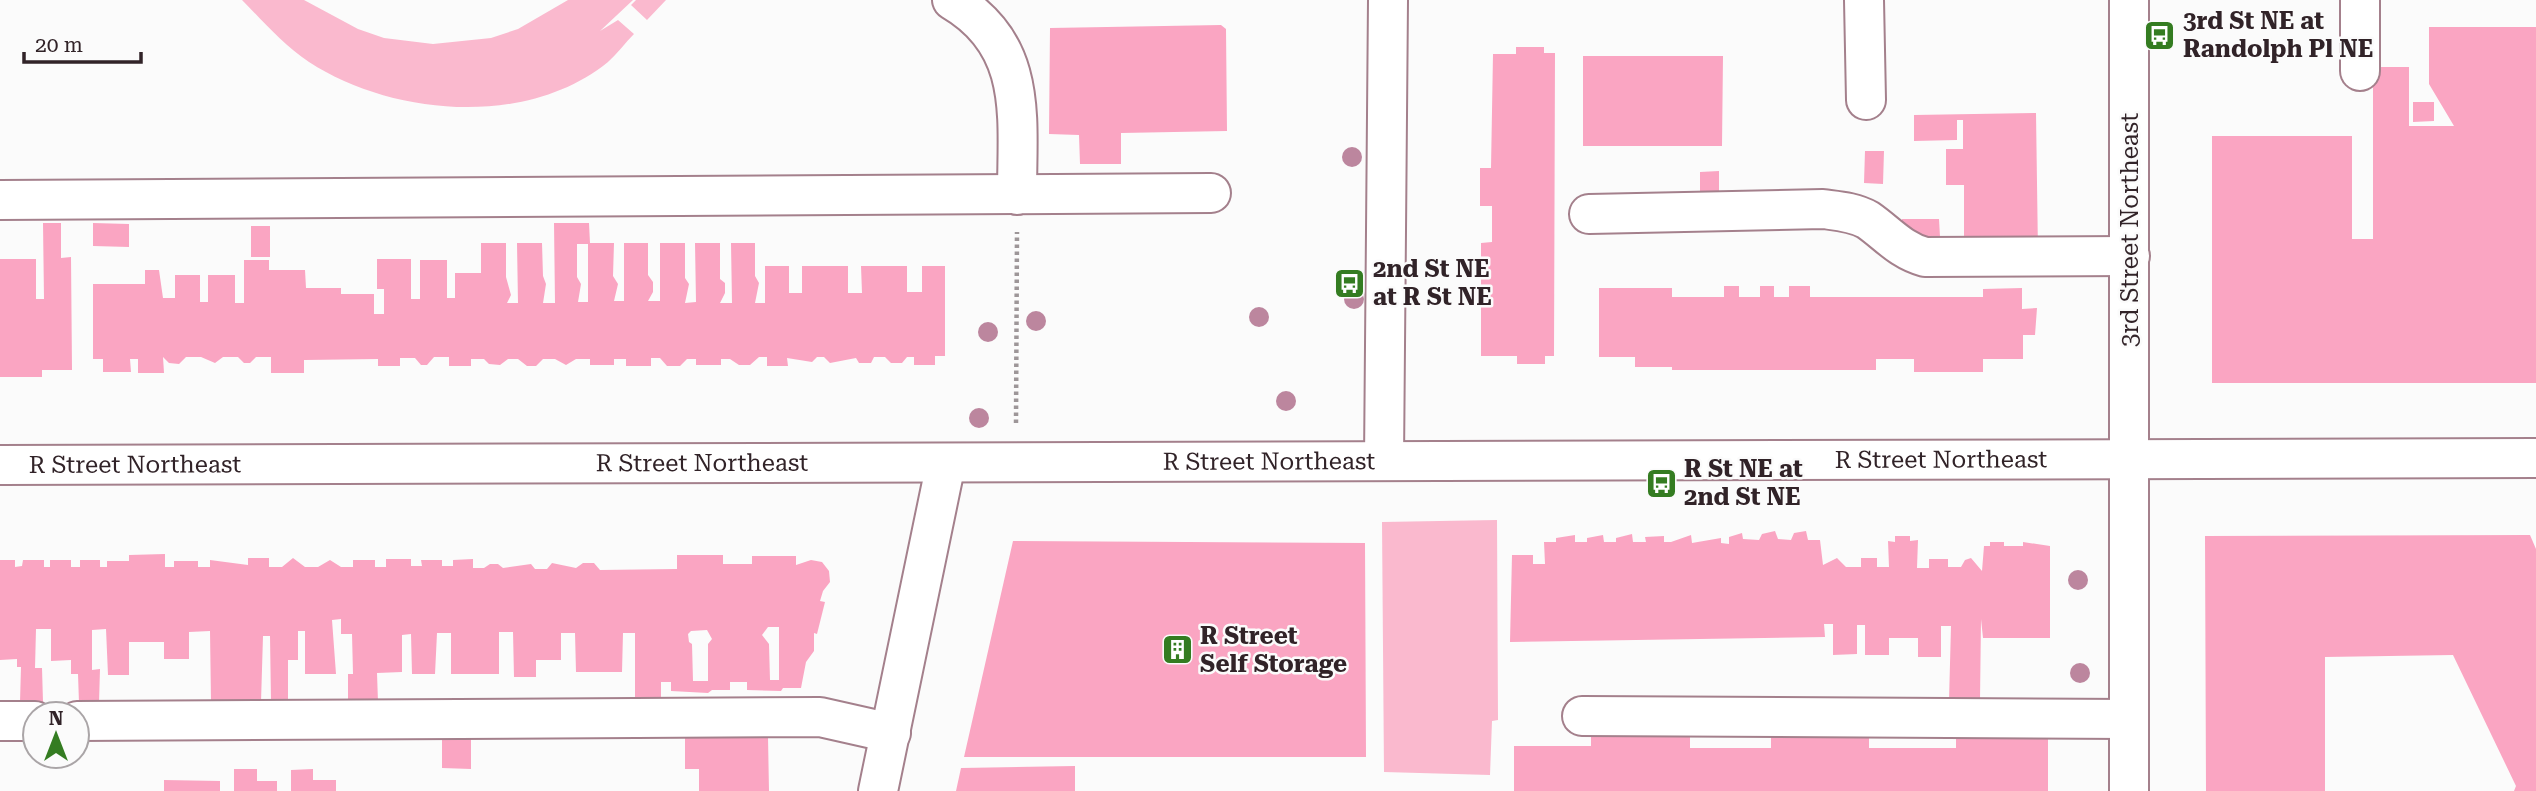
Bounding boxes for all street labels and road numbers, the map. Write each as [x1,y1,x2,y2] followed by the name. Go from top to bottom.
[2116,113,2144,347] street label: 3rd Street Northeast
[1835,445,2047,474] street label: R Street Northeast
[1163,447,1375,476] street label: R Street Northeast
[596,449,808,477] street label: R Street Northeast
[29,450,241,479] street label: R Street Northeast

